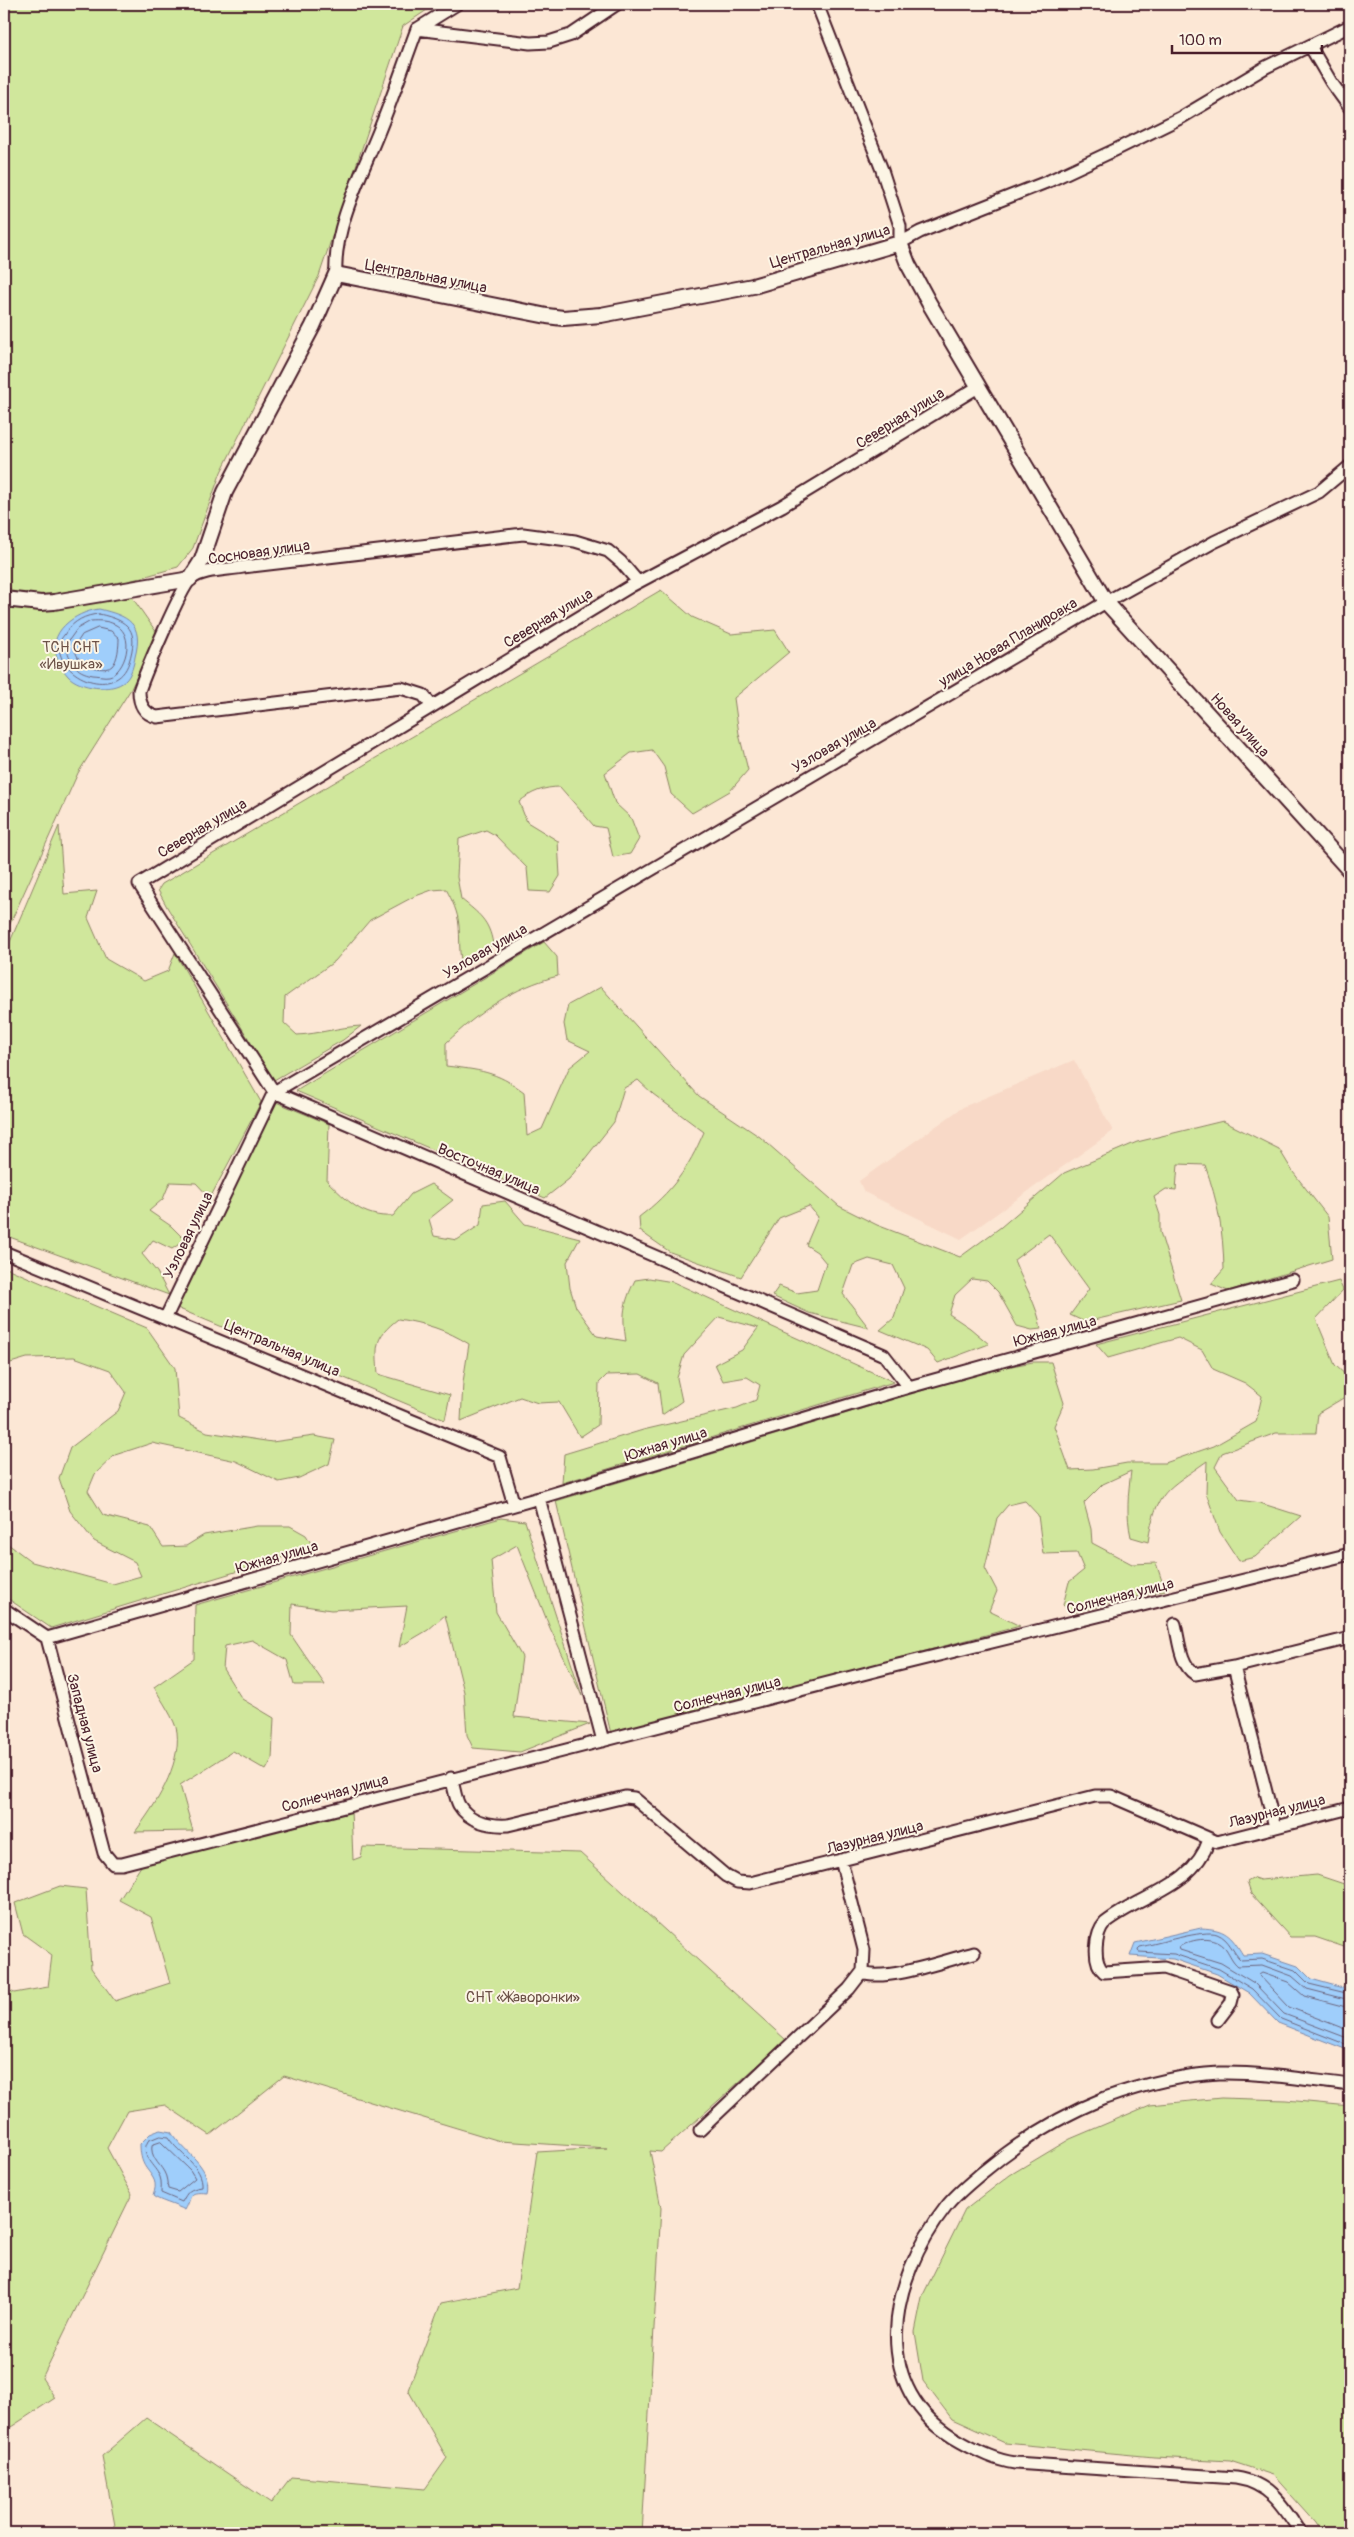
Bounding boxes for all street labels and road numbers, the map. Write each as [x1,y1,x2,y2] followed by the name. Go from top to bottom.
[768,220,892,273] street label: Центральная улица
[363,255,489,298] street label: Центральная улица
[853,384,948,453] street label: Северная улица
[207,536,311,569] street label: Сосновая улица
[500,584,596,652] street label: Северная улица
[935,594,1081,692] street label: улица Новая Планировка
[1206,689,1273,761] street label: Новая улица
[789,714,880,777] street label: Узловая улица
[154,794,250,862] street label: Северная улица
[440,920,531,983] street label: Узловая улица
[435,1139,543,1200] street label: Восточная улица
[159,1189,218,1282] street label: Узловая улица
[1012,1311,1098,1352] street label: Южная улица
[221,1315,343,1381] street label: Центральная улица
[623,1423,709,1466] street label: Южная улица
[234,1537,320,1578] street label: Южная улица
[1065,1574,1176,1619] street label: Солнечная улица
[62,1672,107,1775] street label: Западная улица
[672,1672,783,1717] street label: Солнечная улица
[280,1770,391,1817] street label: Солнечная улица
[1226,1790,1327,1833] street label: Лазурная улица
[824,1816,925,1859] street label: Лазурная улица

